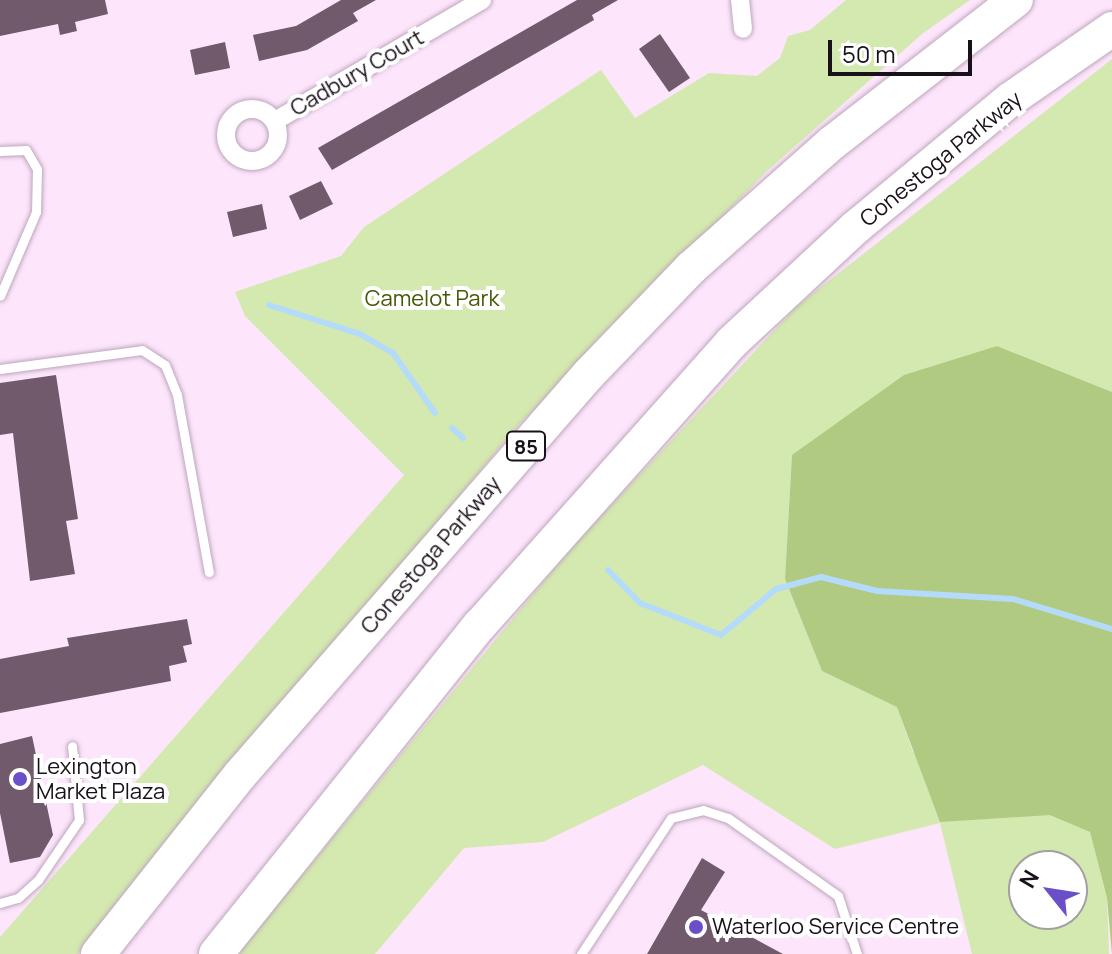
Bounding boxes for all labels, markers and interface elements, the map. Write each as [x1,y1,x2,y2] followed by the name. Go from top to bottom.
[286,24,428,122] street label: Cadbury Court
[832,24,976,74] scale bar
[842,37,896,70] text: 50 m
[855,86,1027,232] street label: Conestoga Parkway
[365,286,499,312] park label: Camelot Park
[506,430,546,462] road number: 85
[355,471,507,639] street label: Conestoga Parkway
[36,753,165,804] place label: Lexington Market Plaza
[11,770,29,788] marker: Lexington Market Plaza
[1008,850,1088,930] north arrow
[1012,865,1046,893] text: N
[712,914,959,940] place label: Waterloo Service Centre
[687,918,705,936] marker: Waterloo Service Centre

